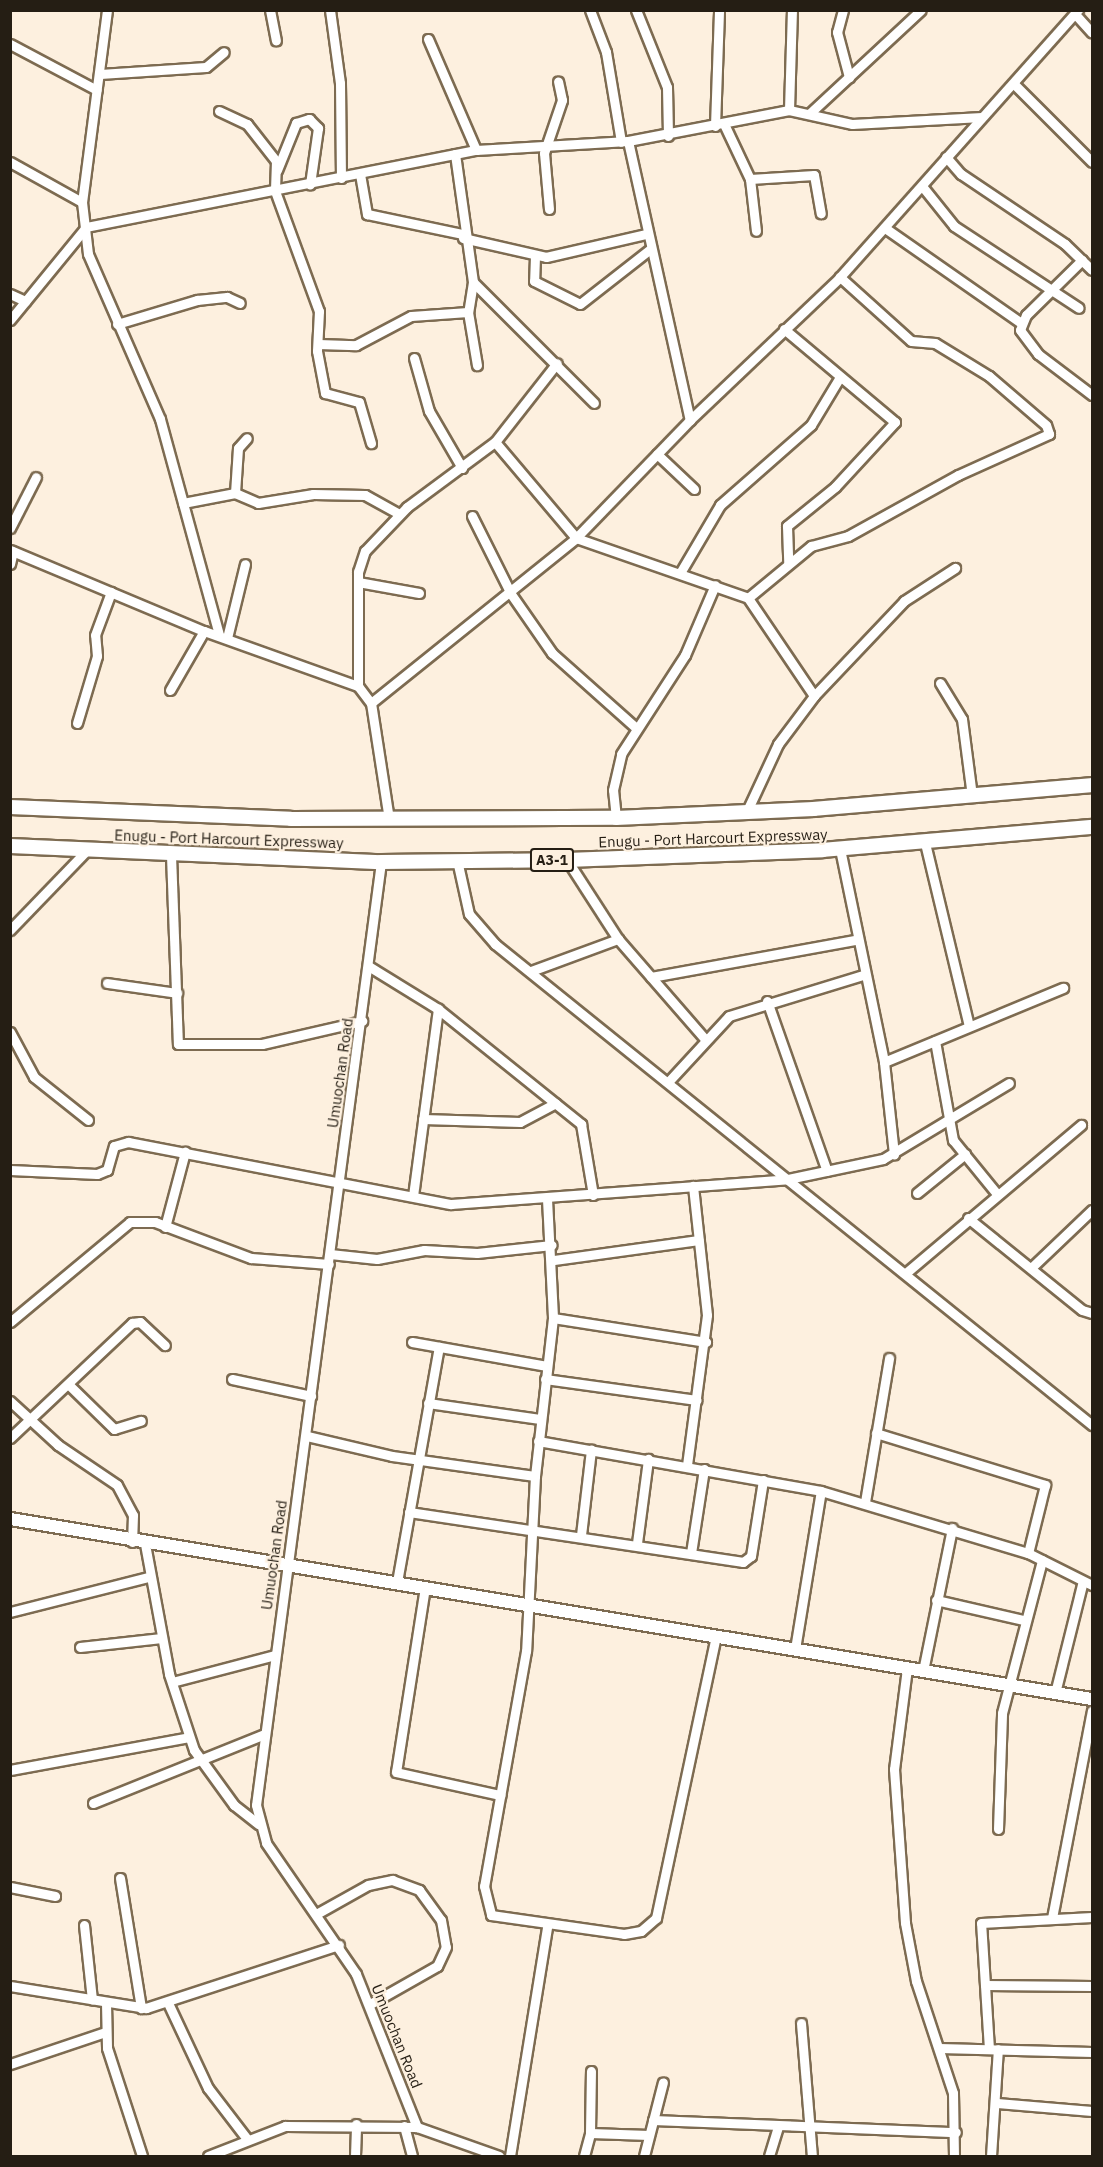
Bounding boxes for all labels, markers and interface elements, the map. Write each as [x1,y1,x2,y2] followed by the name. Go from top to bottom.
[598,825,828,851] street label: Enugu - Port Harcourt Expressway
[114,826,344,852] street label: Enugu - Port Harcourt Expressway
[530,849,574,871] road number: A3-1
[323,1017,357,1129] street label: Umuochan Road
[257,1499,291,1611] street label: Umuochan Road
[368,1981,426,2091] street label: Umuochan Road

